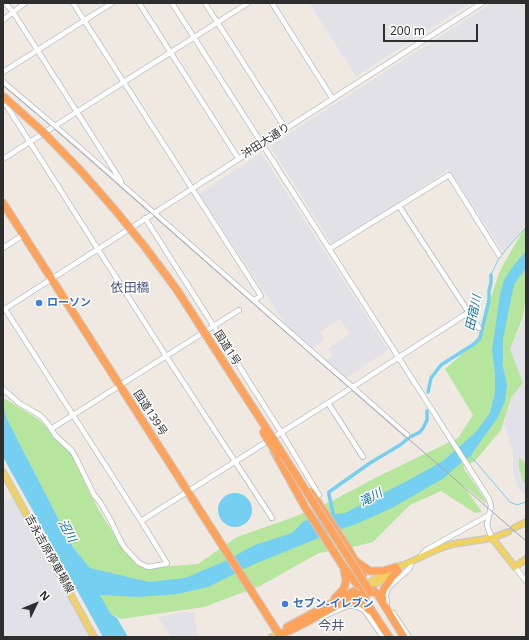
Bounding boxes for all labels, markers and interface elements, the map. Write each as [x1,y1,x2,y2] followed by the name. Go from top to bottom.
[385,16,480,42] scale bar
[390,22,425,39] text: 200 m
[239,120,293,162] street label: 沖田大通り
[111,280,149,296] district label: 依田橋
[463,294,485,332] water label: 田宿川
[47,296,91,310] place label: ローソン
[34,298,44,308] marker: ローソン
[211,328,243,368] street label: 国道1号
[130,388,170,438] street label: 国道139号
[357,486,385,510] water label: 滝川
[22,512,76,596] street label: 吉永吉原停車場線
[55,517,79,545] water label: 沼川
[16,584,56,624] north arrow
[37,587,54,604] text: N
[293,597,374,611] place label: セブン-イレブン
[280,599,290,609] marker: セブン-イレブン
[318,618,344,634] district label: 今井

